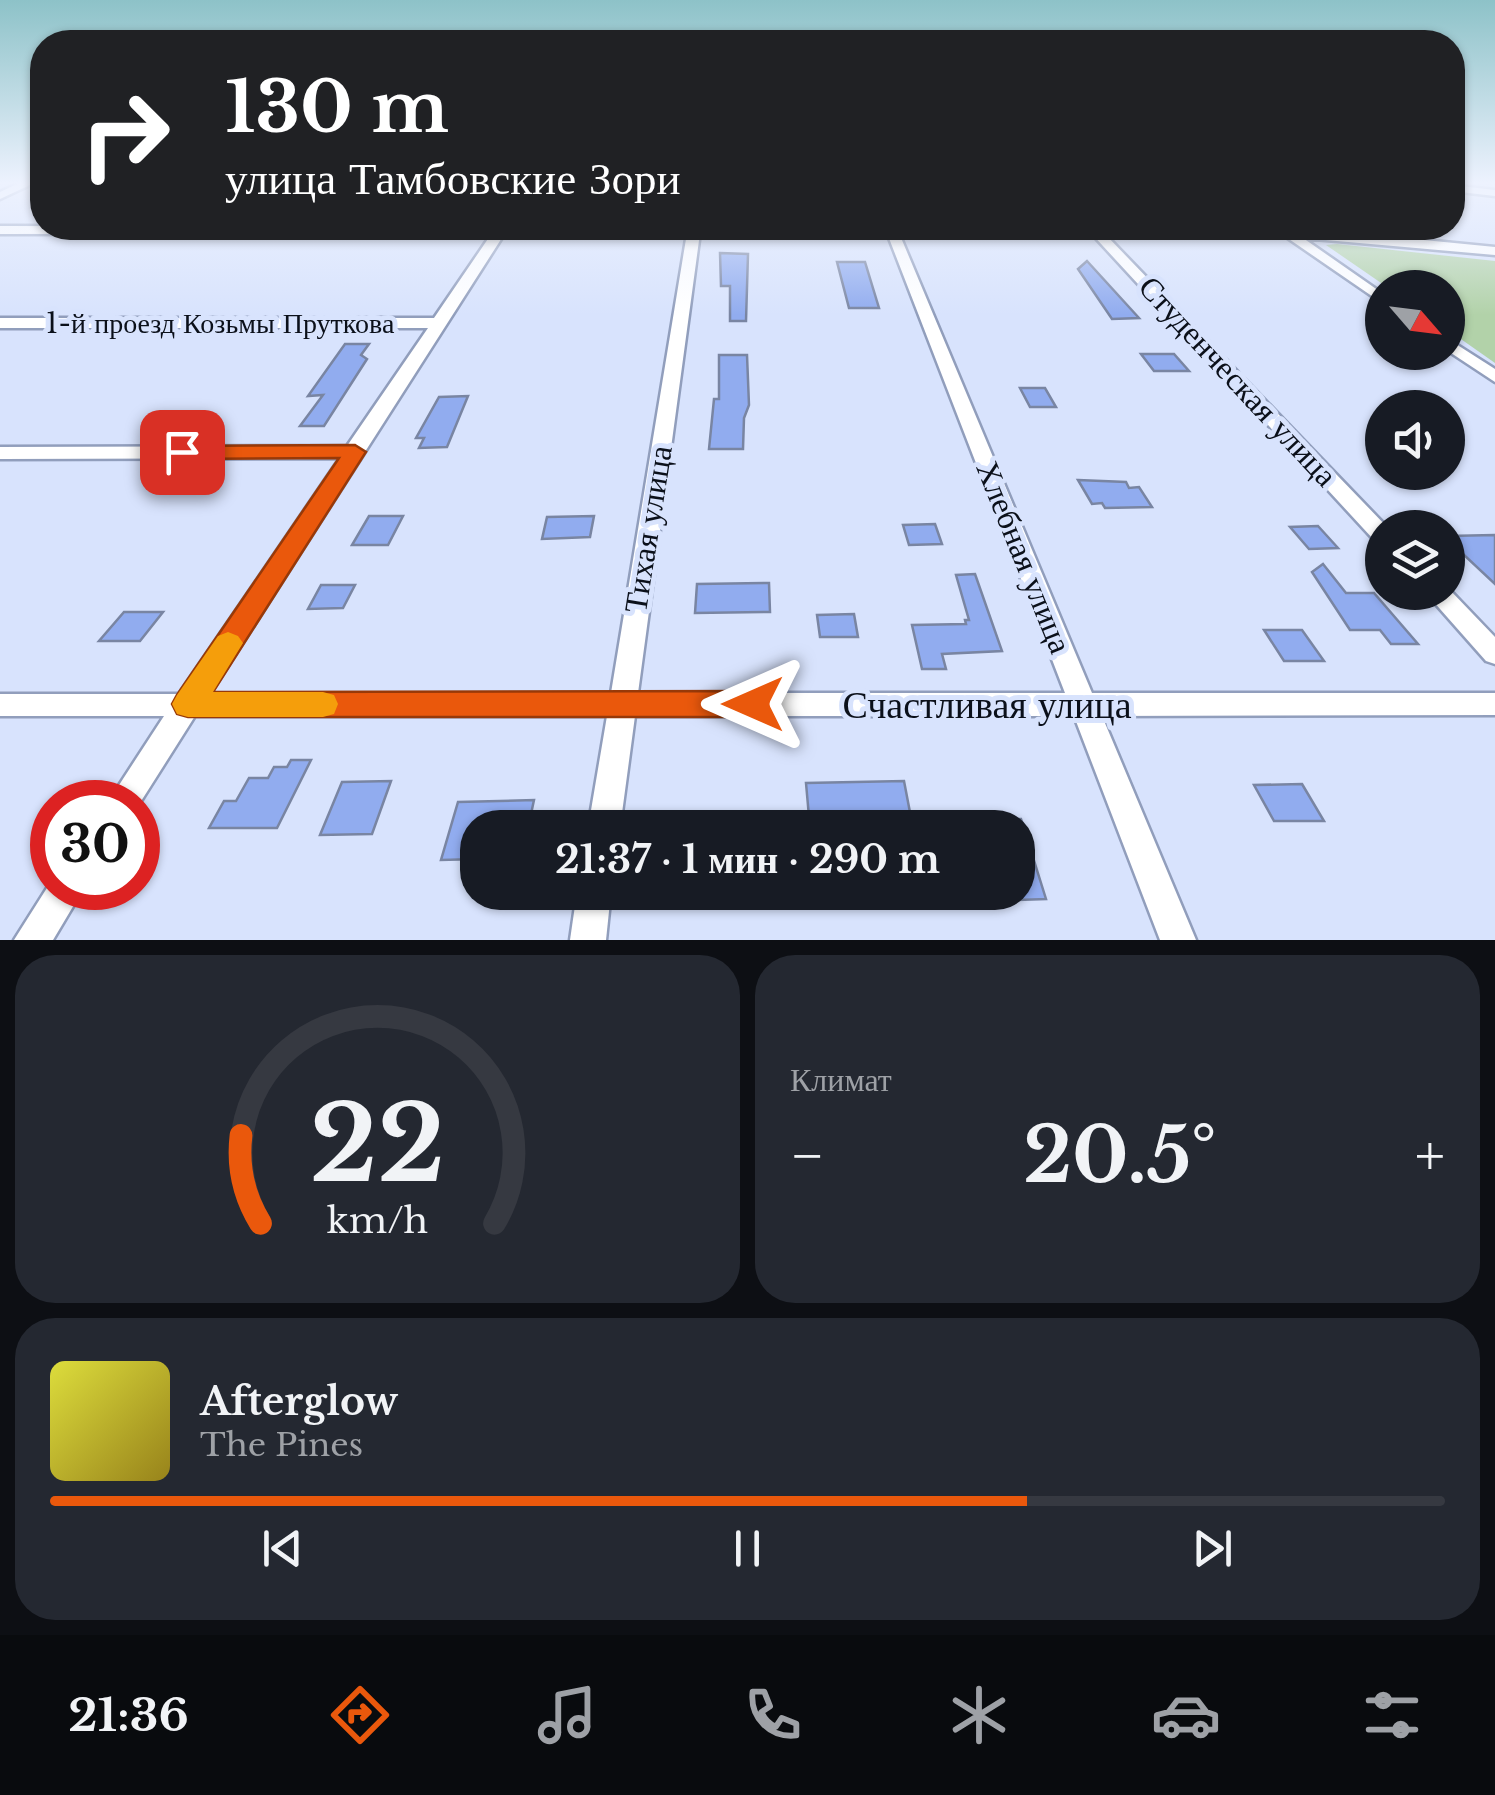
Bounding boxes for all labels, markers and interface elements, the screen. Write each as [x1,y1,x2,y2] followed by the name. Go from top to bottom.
[225,64,449,151] text: 130 m
[60,70,190,200] icon: right
[225,150,681,206] text: улица Тамбовские Зори
[1130,267,1346,495] street label: Студенческая улица
[1365,270,1465,370] north arrow
[1365,270,1465,610] map controls
[46,306,395,341] street label: 1-й проезд Козьмы Пруткова
[1365,390,1465,490] button: sound
[140,410,225,495] pin
[155,425,210,480] icon: arrive
[615,443,681,615] street label: Тихая улица
[967,455,1081,659] street label: Хлебная улица
[1365,510,1465,610] button: layers
[701,652,805,756] position arrow
[842,681,1132,728] street label: Счастливая улица
[30,780,160,910] speed limit sign: 30
[555,836,940,883] text: 21:37 · 1 мин · 290 m
[790,1060,892,1100] text: Климат
[310,1080,445,1209] text: 22
[1023,1109,1216,1202] text: 20.5°
[790,1122,825,1190] text: −
[1415,1122,1445,1190] text: +
[327,1198,428,1243] text: km/h
[200,1378,398,1425] text: Afterglow
[200,1425,363,1465] text: The Pines
[255,1521,310,1576] icon: previous
[720,1521,775,1576] icon: pause
[1185,1521,1240,1576] icon: next
[325,1680,395,1750] icon: directions
[532,1680,602,1750] icon: music
[738,1680,808,1750] icon: phone
[944,1680,1014,1750] icon: climate
[1151,1680,1221,1750] icon: car
[1357,1680,1427,1750] icon: filters
[68,1687,189,1743] text: 21:36

